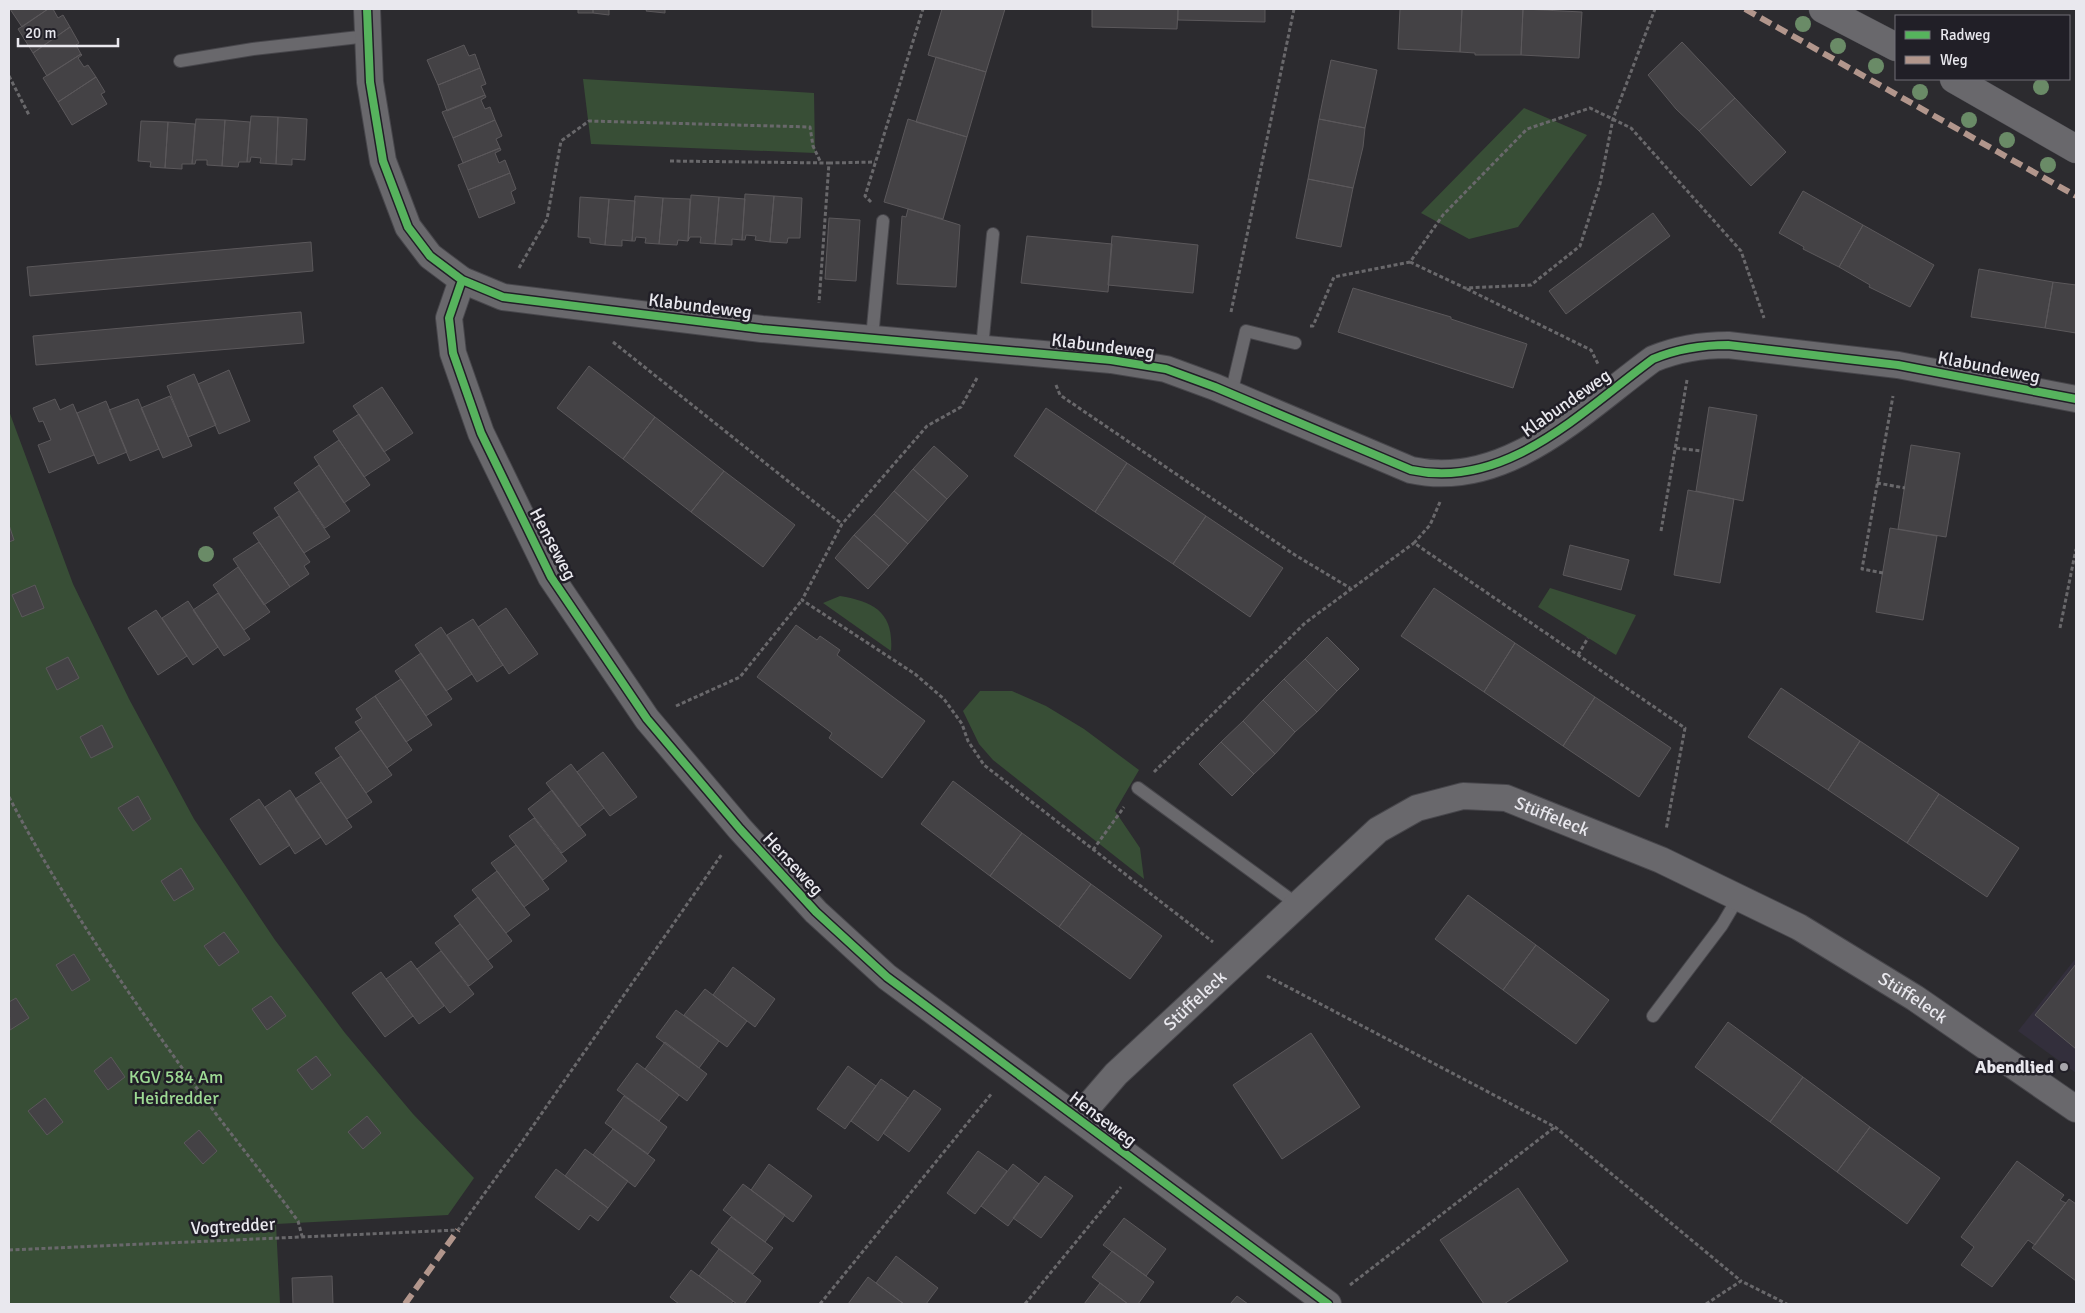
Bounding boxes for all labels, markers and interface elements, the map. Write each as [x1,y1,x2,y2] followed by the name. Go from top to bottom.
[18,15,118,47] scale bar
[1895,15,2070,80] legend
[25,24,56,42] text: 20 m
[1940,26,1991,44] text: Radweg
[1940,51,1968,69] text: Weg
[647,289,753,323] street label: Klabundeweg
[1050,329,1156,363] street label: Klabundeweg
[1936,346,2042,388] street label: Klabundeweg
[1517,364,1615,442] street label: Klabundeweg
[525,504,581,584] street label: Henseweg
[1512,792,1592,841] street label: Stüffeleck
[758,828,828,900] street label: Henseweg
[1159,966,1231,1035] street label: Stüffeleck
[1874,967,1952,1028] street label: Stüffeleck
[1975,1056,2054,1078] place label: Abendlied
[2058,1061,2070,1073] marker: Abendlied
[129,1066,223,1109] park label: KGV 584 Am Heidredder
[1065,1086,1141,1152] street label: Henseweg
[190,1213,276,1239] street label: Vogtredder

